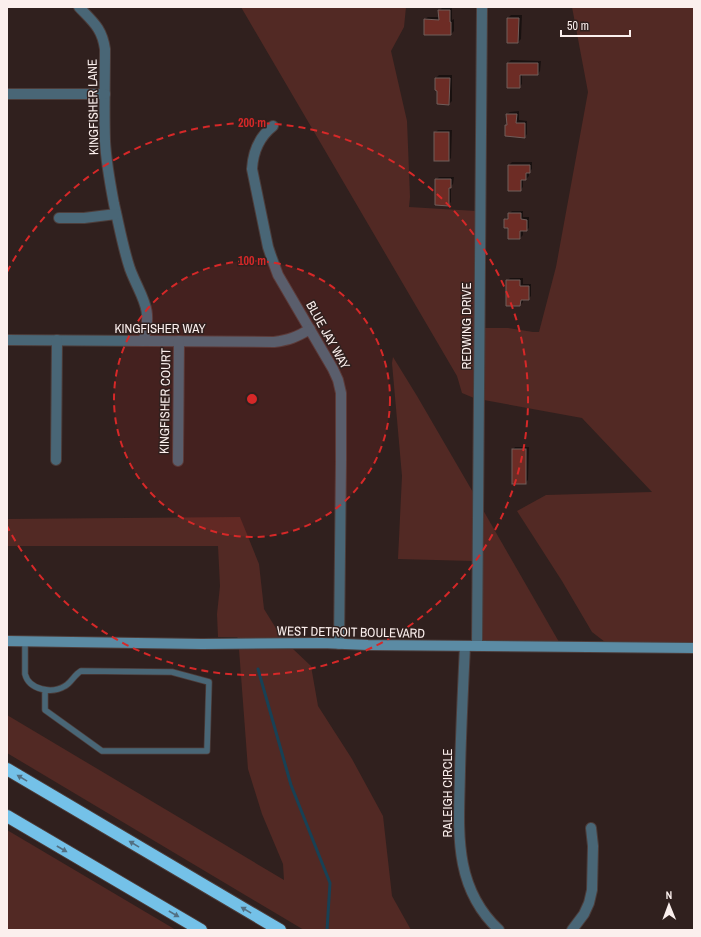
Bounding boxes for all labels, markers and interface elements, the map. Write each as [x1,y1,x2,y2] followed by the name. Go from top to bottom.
[561,12,630,38] scale bar
[567,18,589,34] text: 50 m
[84,59,102,155] street label: KINGFISHER LANE
[238,115,266,131] text: 200 m
[238,253,266,269] text: 100 m
[458,282,475,370] street label: REDWING DRIVE
[302,298,354,372] street label: BLUE JAY WAY
[114,320,206,337] street label: KINGFISHER WAY
[156,347,174,454] street label: KINGFISHER COURT
[245,392,259,406] centre of rings
[277,622,426,642] street label: WEST DETROIT BOULEVARD
[439,749,456,837] street label: RALEIGH CIRCLE
[17,774,27,782] one-way arrow
[128,841,140,848] one-way arrow
[56,845,68,852] one-way arrow
[649,885,689,925] north arrow
[665,888,672,902] text: N
[240,907,252,914] one-way arrow
[168,911,180,918] one-way arrow

